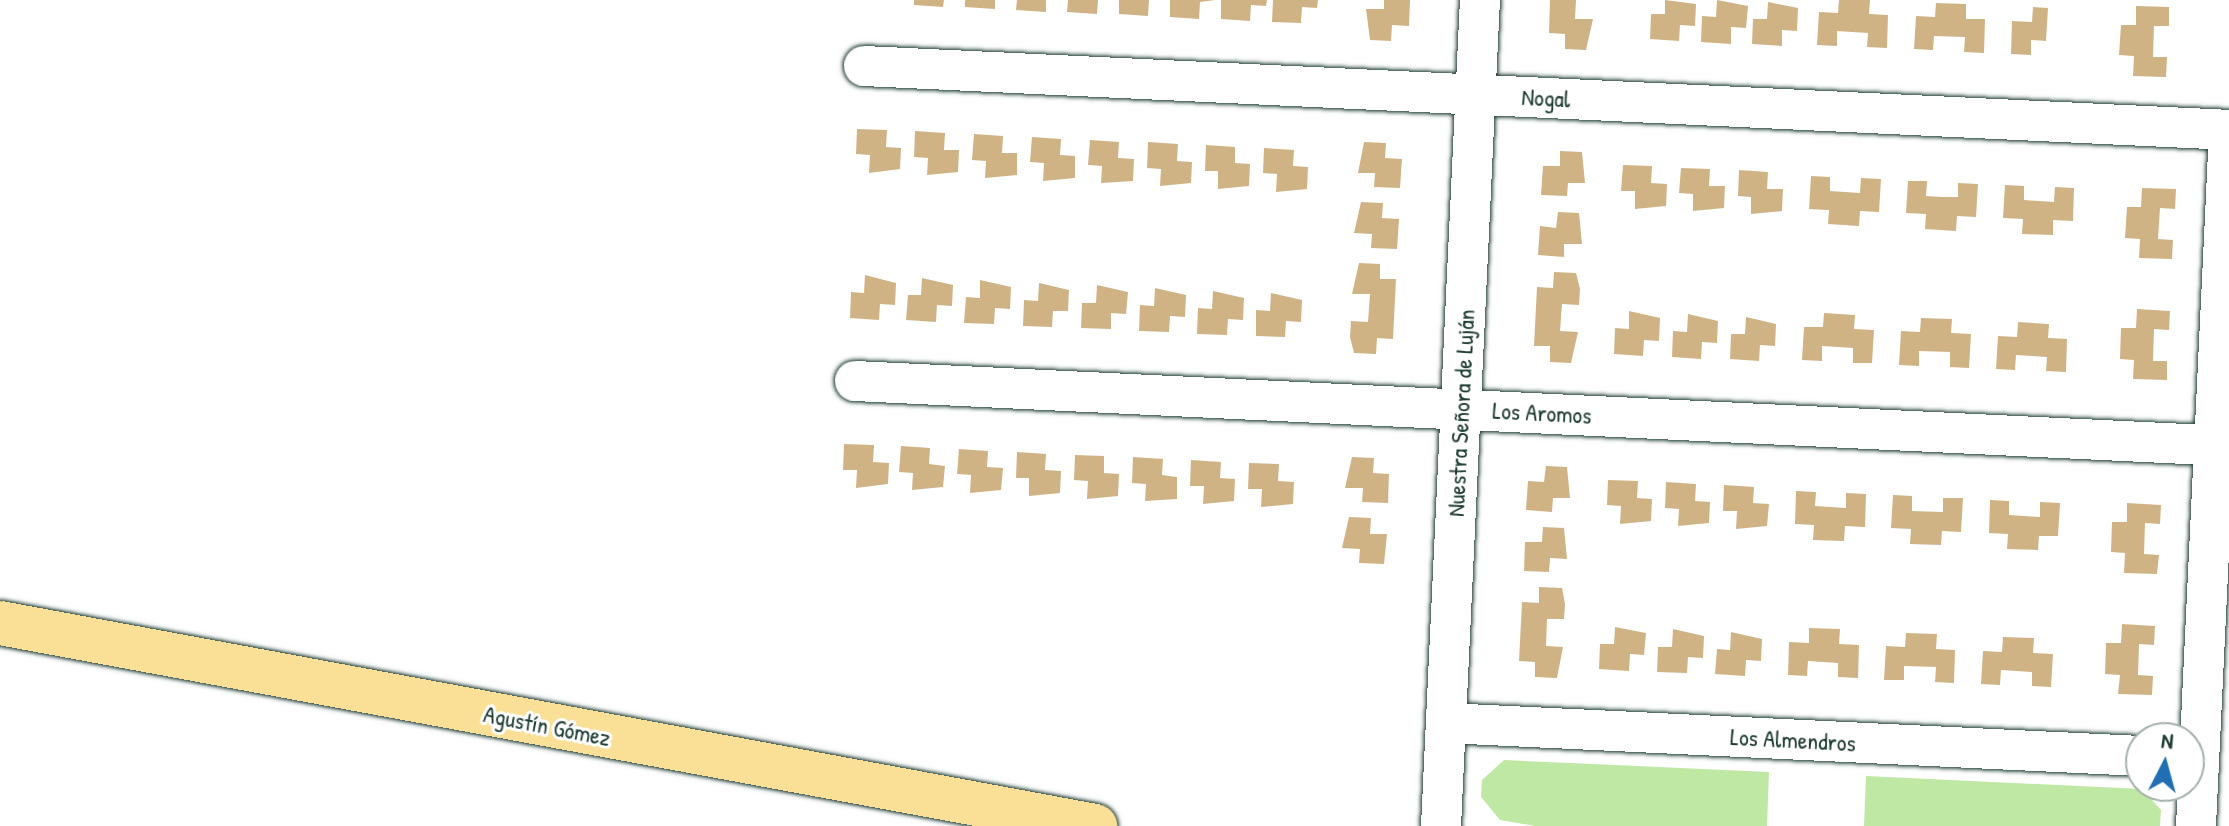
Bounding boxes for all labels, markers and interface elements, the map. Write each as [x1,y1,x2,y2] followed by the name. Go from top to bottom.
[1521,82,1571,114] street label: Nogal
[1441,309,1481,517] street label: Nuestra Señora de Luján
[1492,396,1592,430] street label: Los Aromos
[481,700,613,752] street label: Agustín Gómez
[1729,722,1857,758] street label: Los Almendros
[2125,722,2205,802] north arrow
[2160,725,2175,756] text: N

